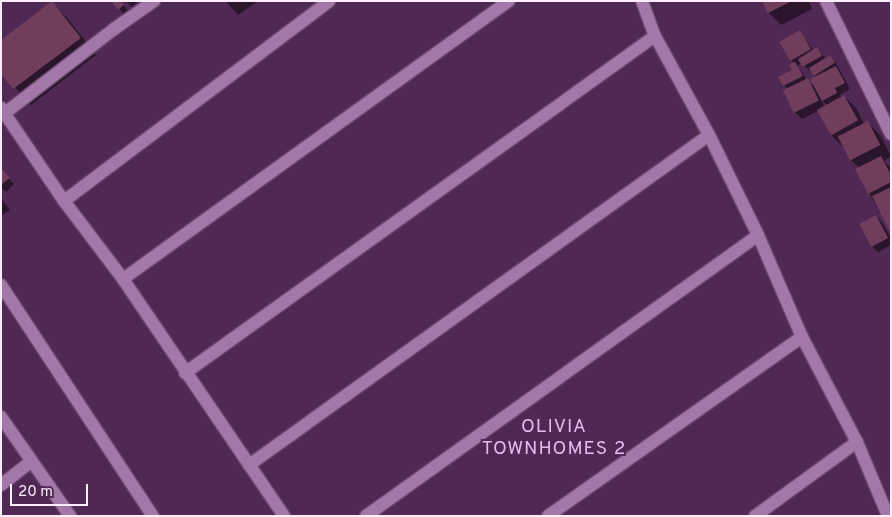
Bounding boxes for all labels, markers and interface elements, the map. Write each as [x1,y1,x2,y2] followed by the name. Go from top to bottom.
[480,417,628,461] district label: OLIVIA TOWNHOMES 2
[12,474,90,506] scale bar
[18,483,53,502] text: 20 m

